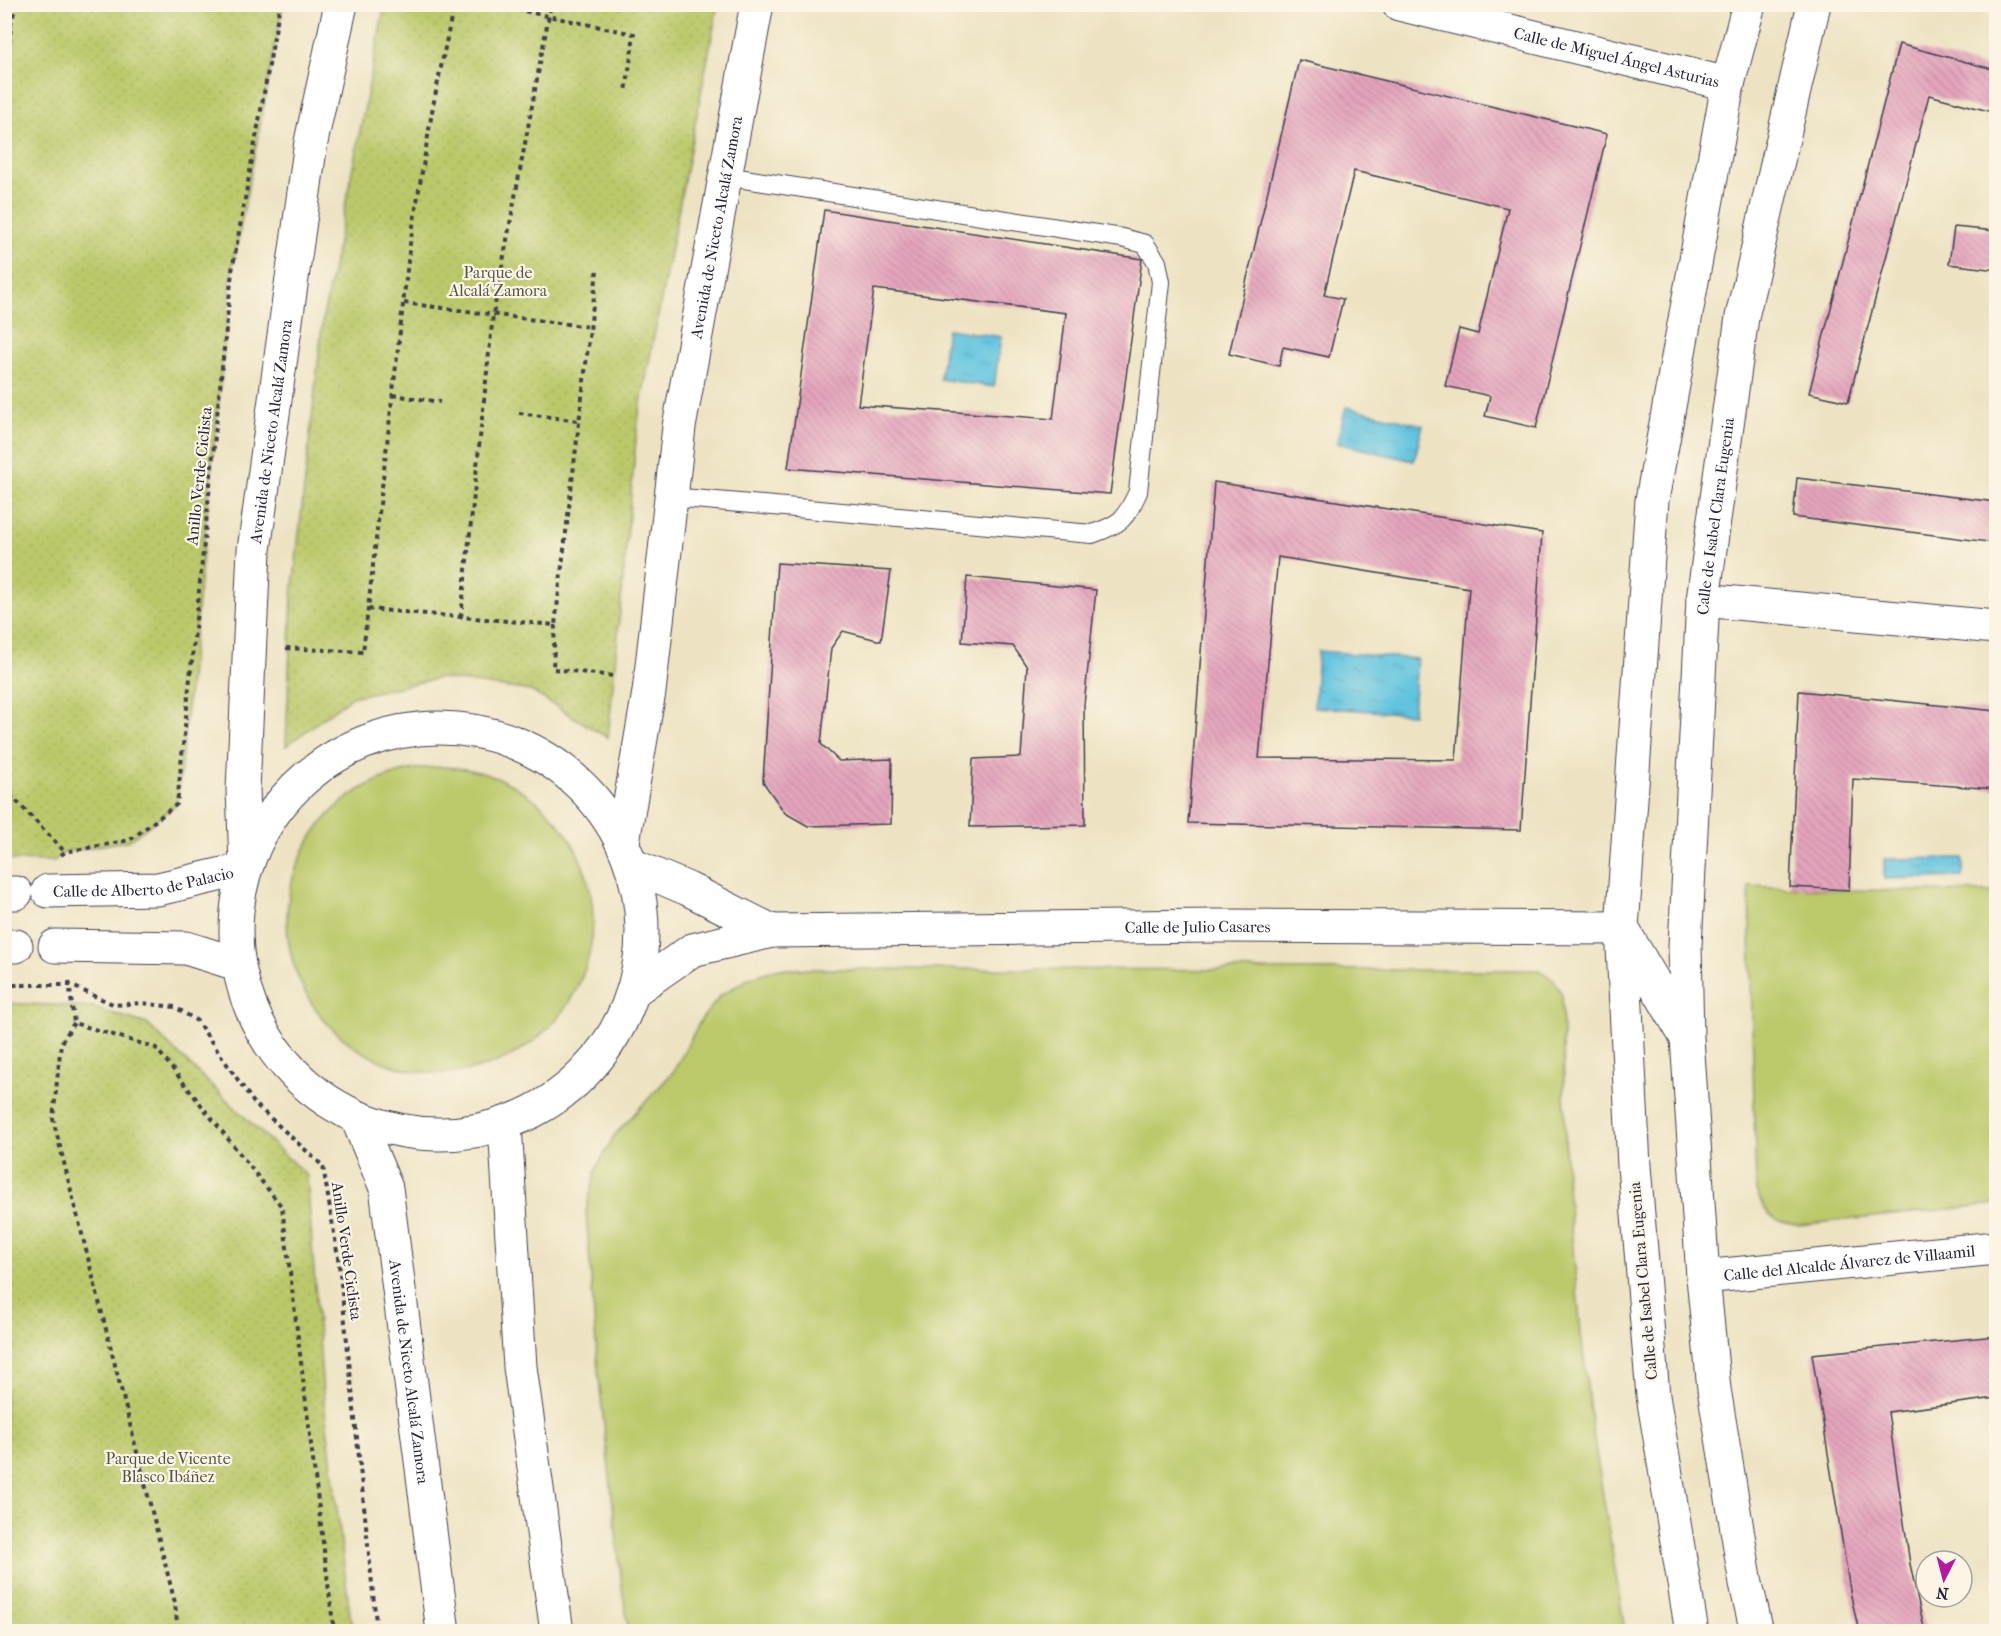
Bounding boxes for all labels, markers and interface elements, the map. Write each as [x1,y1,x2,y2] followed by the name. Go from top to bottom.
[1512,23,1722,91] street label: Calle de Miguel Ángel Asturias
[686,114,746,341] street label: Avenida de Niceto Alcalá Zamora
[448,263,548,300] park label: Parque de Alcalá Zamora
[245,318,296,546] street label: Avenida de Niceto Alcalá Zamora
[182,405,216,547] street label: Anillo Verde Ciclista
[1693,416,1738,615] street label: Calle de Isabel Clara Eugenia
[53,862,235,900] street label: Calle de Alberto de Palacio
[1124,916,1271,937] street label: Calle de Julio Casares
[328,1180,366,1322] street label: Anillo Verde Ciclista
[1625,1181,1661,1381] street label: Calle de Isabel Clara Eugenia
[1723,1241,1977,1284] street label: Calle del Alcalde Álvarez de Villaamil
[386,1257,433,1486] street label: Avenida de Niceto Alcalá Zamora
[105,1449,231,1486] park label: Parque de Vicente Blasco Ibáñez
[1914,1549,1974,1609] north arrow
[1935,1583,1950,1604] text: N

